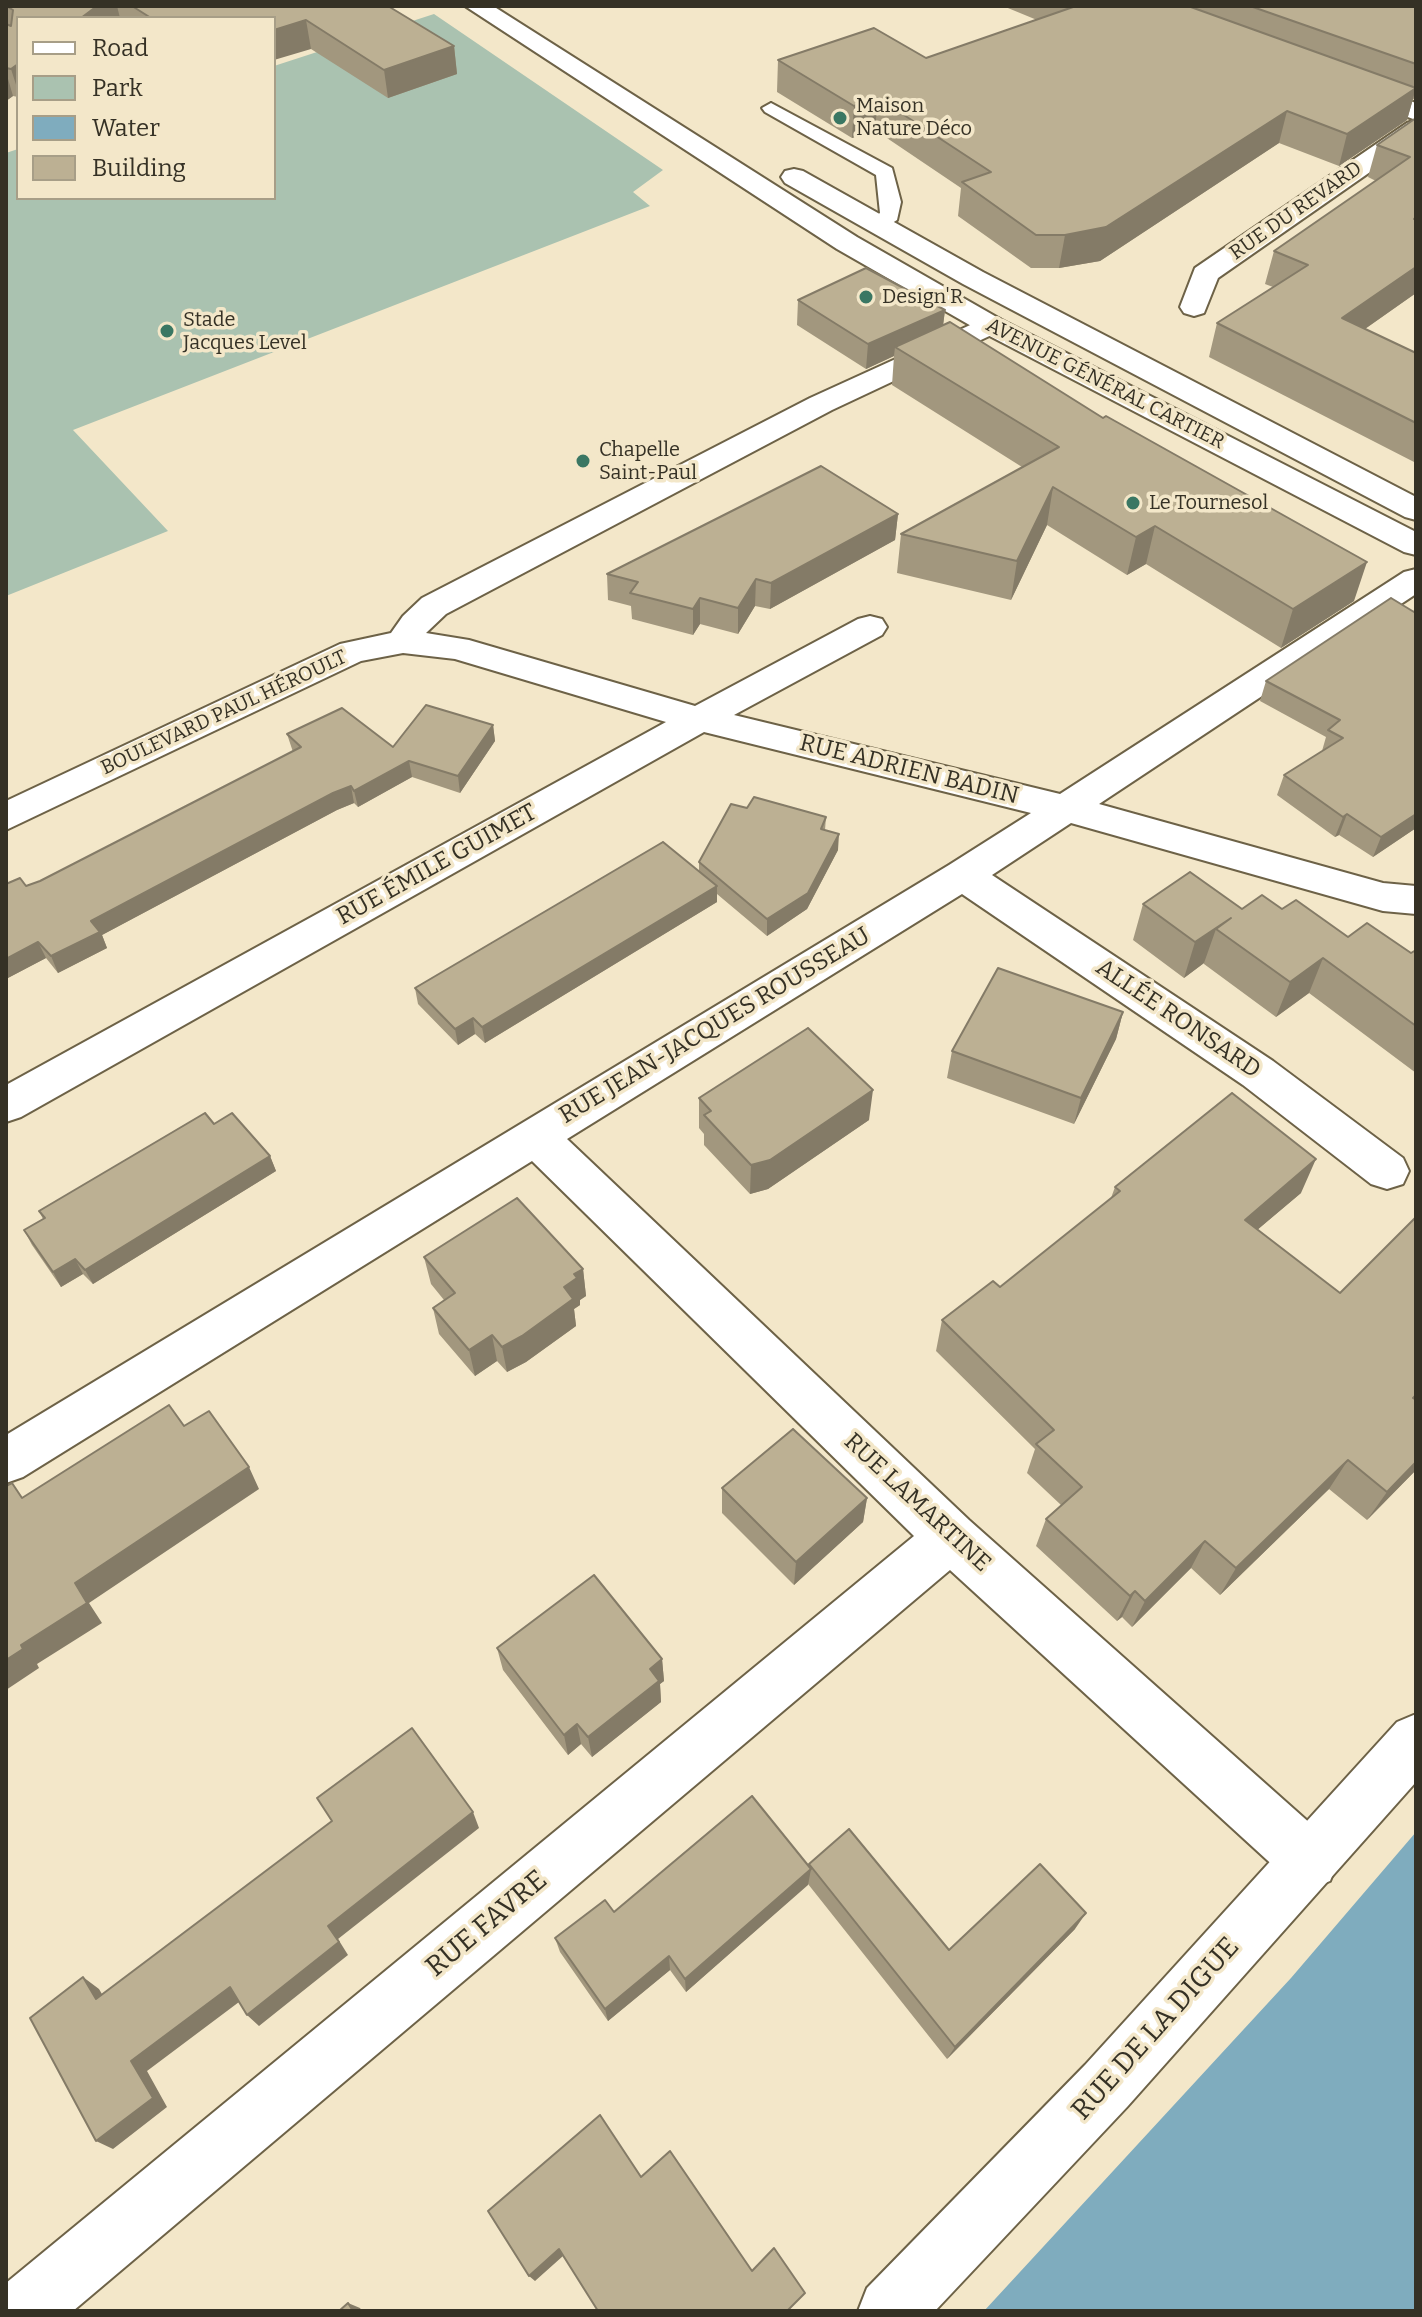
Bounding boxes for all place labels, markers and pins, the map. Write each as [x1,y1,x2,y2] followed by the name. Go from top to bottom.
[856,94,972,141] place label: Maison Nature Déco
[831,109,849,127] marker: Maison Nature Déco
[882,285,963,309] place label: Design'R
[857,288,875,306] marker: Design'R
[183,308,307,355] place label: Stade Jacques Level
[158,322,176,340] marker: Stade Jacques Level
[599,438,697,485] place label: Chapelle Saint-Paul
[574,452,592,470] marker: Chapelle Saint-Paul
[1149,491,1268,515] place label: Le Tournesol
[1124,494,1142,512] marker: Le Tournesol

